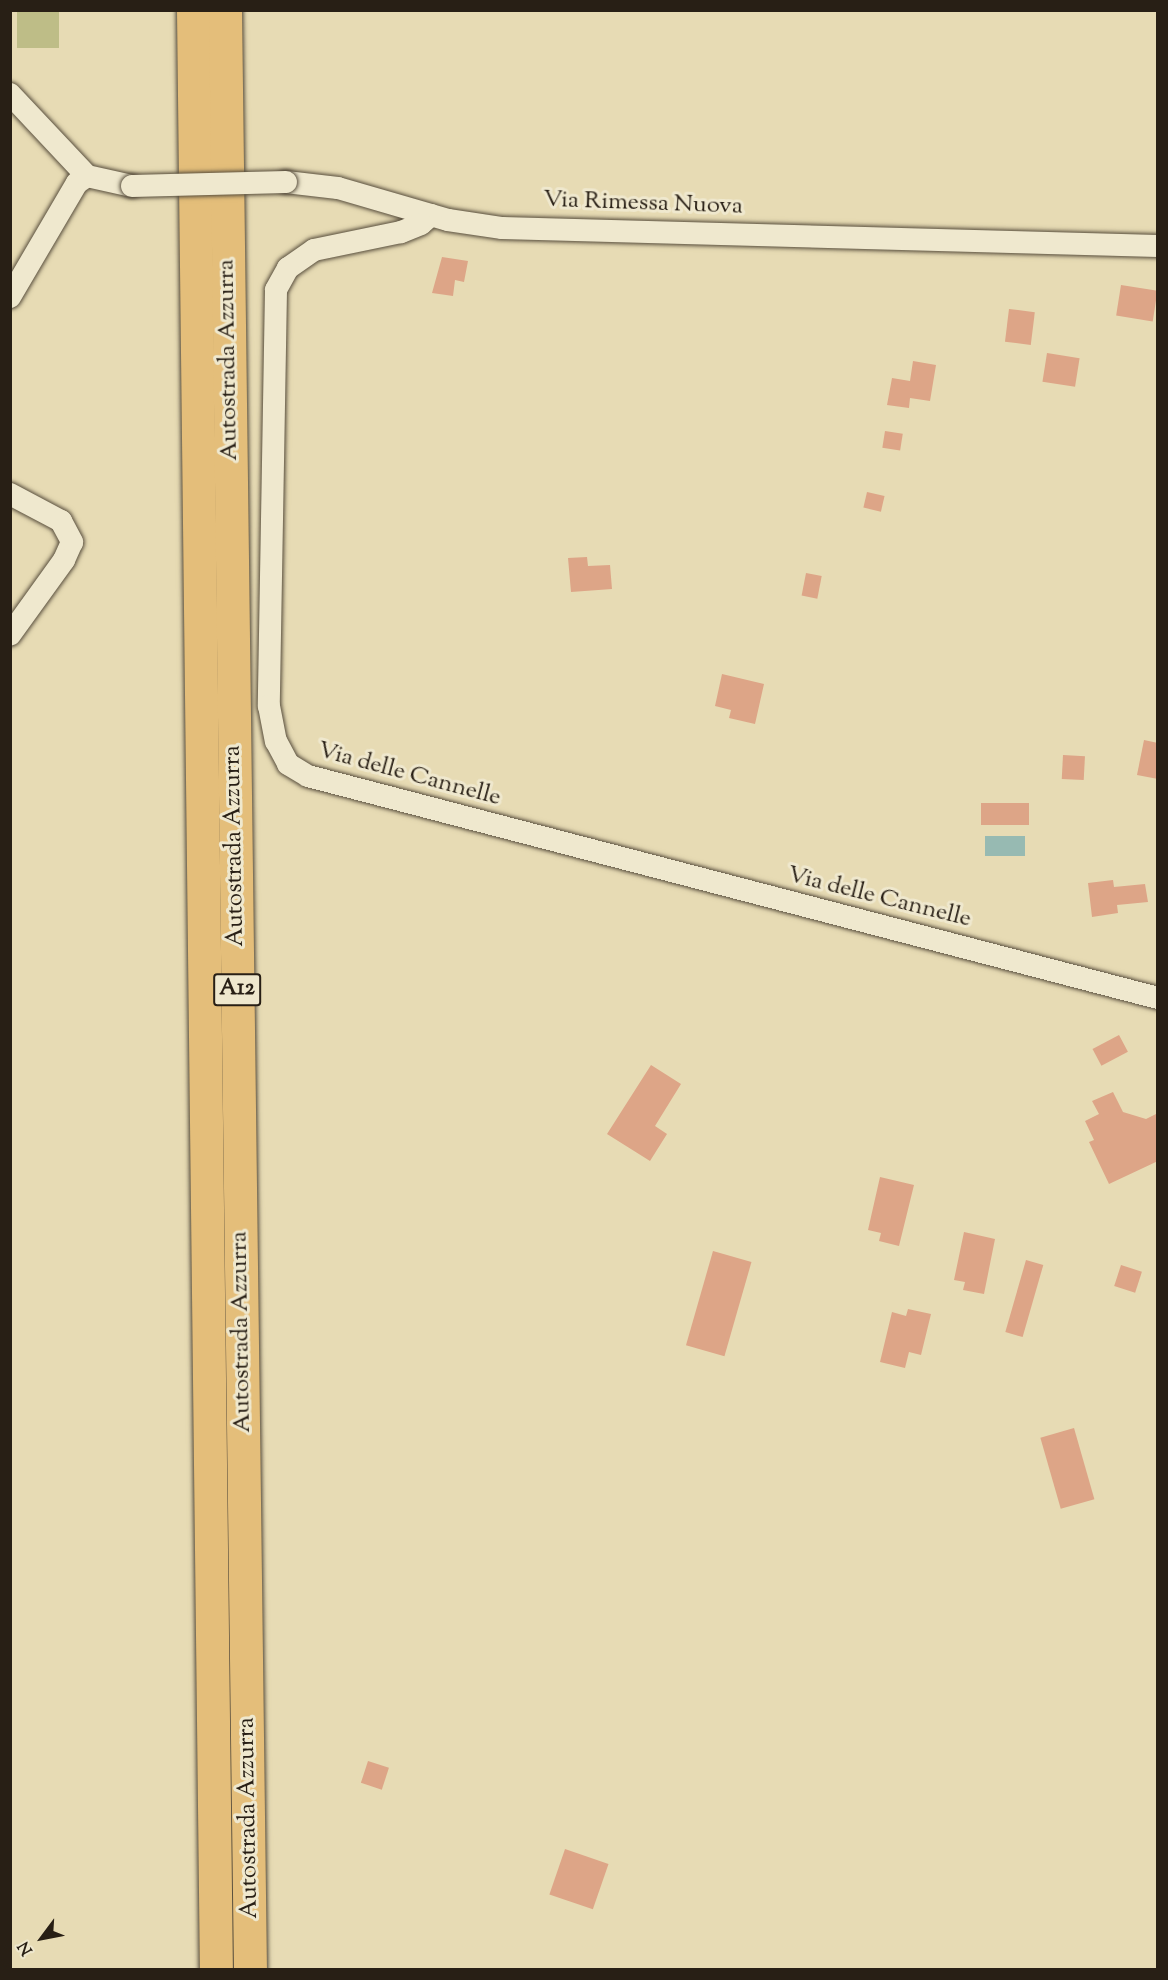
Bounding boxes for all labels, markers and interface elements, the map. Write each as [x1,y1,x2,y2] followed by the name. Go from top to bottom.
[543,186,743,222] street label: Via Rimessa Nuova
[213,259,245,461] street label: Autostrada Azzurra
[314,737,504,813] street label: Via delle Cannelle
[219,745,251,947] street label: Autostrada Azzurra
[784,861,974,935] street label: Via delle Cannelle
[213,971,261,1009] road number: A12
[226,1231,258,1433] street label: Autostrada Azzurra
[233,1717,265,1919] street label: Autostrada Azzurra
[12,1908,72,1968] north arrow
[13,1936,39,1959] text: N

